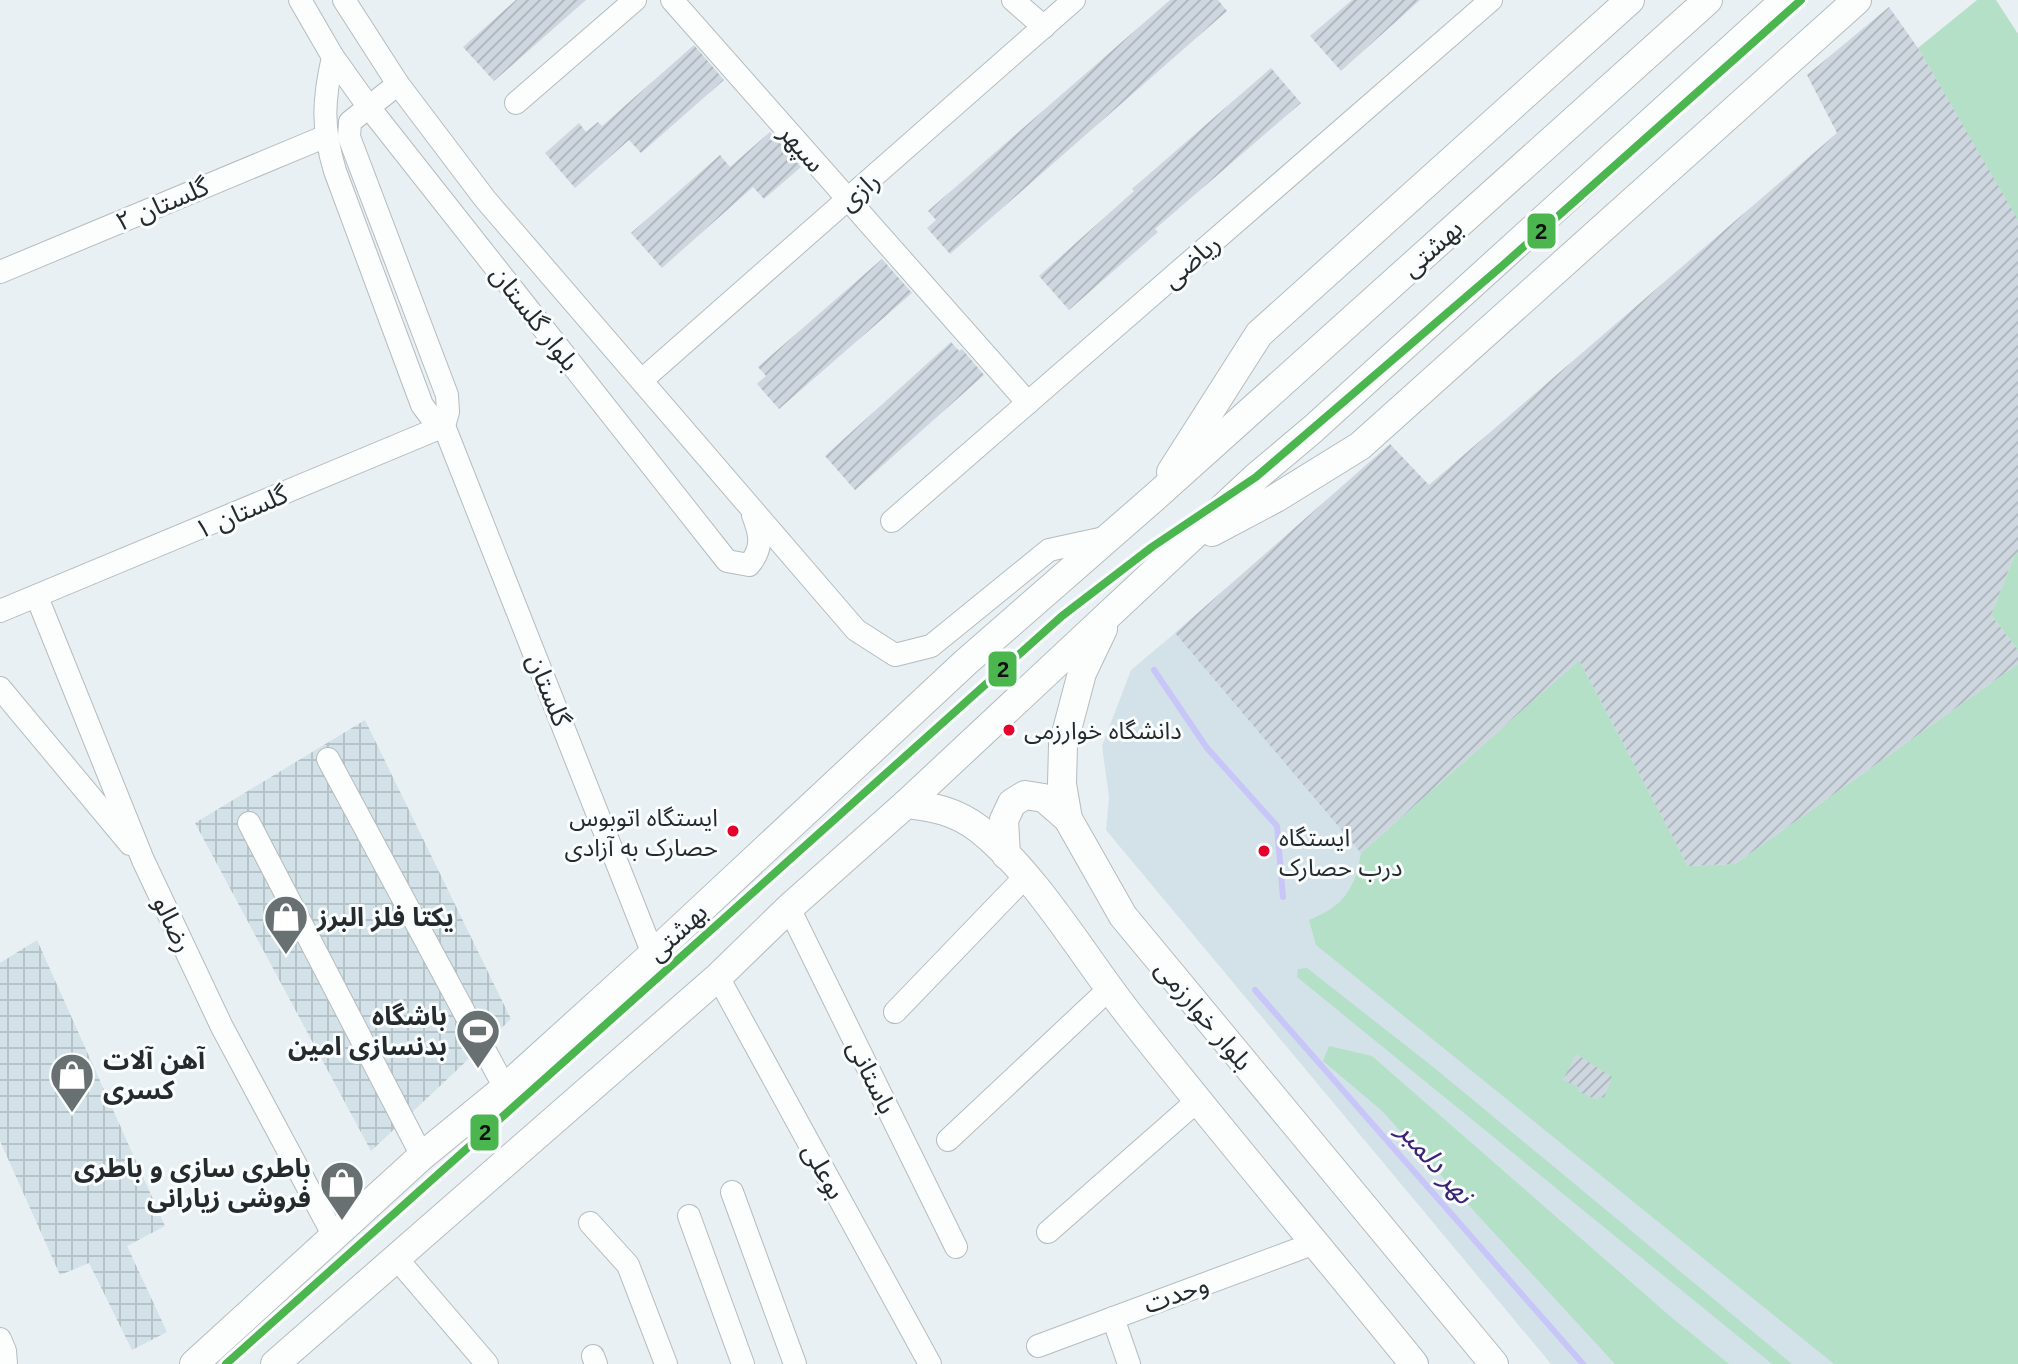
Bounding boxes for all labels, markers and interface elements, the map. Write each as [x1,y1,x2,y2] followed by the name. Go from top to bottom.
[771,117,831,180] street label: سپهر
[832,165,886,217] street label: رازی
[111,171,213,237] street label: گلستان ۲
[1526,212,1557,250] line badge: 2
[1396,213,1468,283] street label: بهشتى
[1535,219,1547,244] text: 2
[1156,228,1226,294] street label: ریاضی
[484,259,586,377] street label: بلوار گلستان
[190,479,292,545] street label: گلستان ۱
[521,649,577,731] street label: گلستان
[987,650,1018,688] line badge: 2
[997,657,1009,682] text: 2
[1024,717,1182,745] place label: دانشگاه خوارزمی
[1001,722,1017,738] marker: دانشگاه خوارزمی
[565,804,718,862] place label: ایستگاه اتوبوس حصارک به آزادی
[725,823,741,839] marker: ایستگاه اتوبوس حصارک به آزادی
[1279,824,1403,882] place label: ایستگاه درب حصارک
[1256,843,1272,859] marker: ایستگاه درب حصارک
[147,891,199,957] street label: رضالو
[262,893,310,956] shop icon: یکتا فلز البرز
[641,897,713,967] street label: بهشتی
[316,902,454,932] place label: یکتا فلز البرز
[1149,954,1259,1076] street label: بلوار خوارزمی
[288,1001,447,1061] place label: باشگاه بدنسازی امین
[454,1007,502,1070] sports icon: باشگاه بدنسازی امین
[841,1035,903,1119] street label: باستانی
[103,1045,206,1105] place label: آهن آلات کسری
[48,1051,96,1114] shop icon: آهن آلات کسری
[469,1113,500,1152] line badge: 2
[1390,1114,1481,1212] water label: نهر دلمبر
[479,1120,491,1145] text: 2
[797,1138,851,1204] street label: بوعلی
[74,1153,311,1213] place label: باطری سازی و باطری فروشی زیارانی
[318,1159,366,1222] shop icon: باطری سازی و باطری فروشی زیارانی
[1140,1269,1212,1319] street label: وحدت

